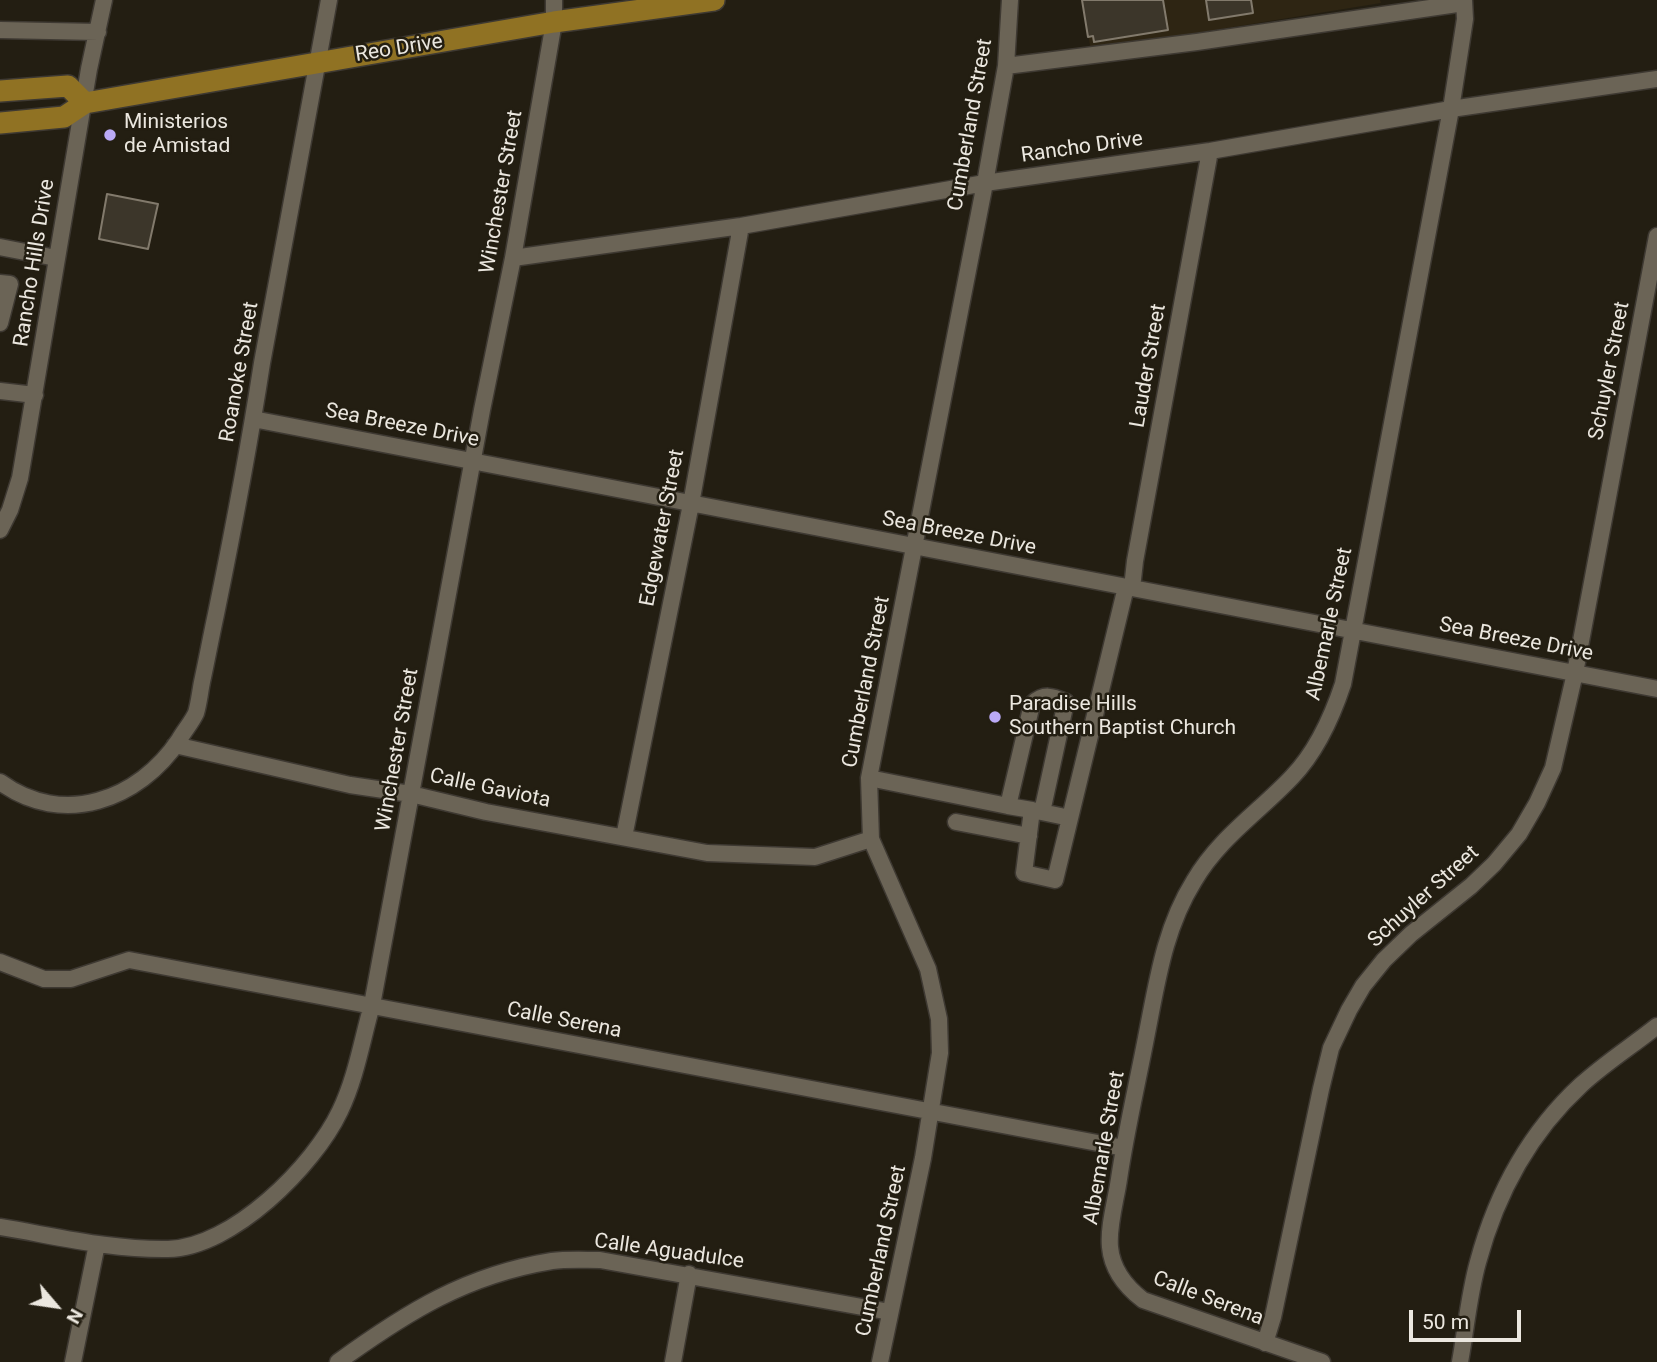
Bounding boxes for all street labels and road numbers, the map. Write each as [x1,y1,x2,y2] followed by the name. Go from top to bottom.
[353,30,445,68] street label: Reo Drive
[943,37,999,213] street label: Cumberland Street
[475,108,529,276] street label: Winchester Street
[1019,127,1145,169] street label: Rancho Drive
[9,177,61,349] street label: Rancho Hills Drive
[215,300,265,444] street label: Roanoke Street
[1584,300,1636,442] street label: Schuyler Street
[1126,302,1172,430] street label: Lauder Street
[323,399,481,453] street label: Sea Breeze Drive
[635,447,691,609] street label: Edgewater Street
[880,507,1038,561] street label: Sea Breeze Drive
[1302,545,1358,703] street label: Albemarle Street
[838,594,896,770] street label: Cumberland Street
[1437,613,1595,667] street label: Sea Breeze Drive
[371,666,425,834] street label: Winchester Street
[427,764,553,814] street label: Calle Gaviota
[1363,841,1485,953] street label: Schuyler Street
[504,998,624,1044] street label: Calle Serena
[1079,1069,1131,1227] street label: Albemarle Street
[852,1163,912,1339] street label: Cumberland Street
[593,1229,745,1275] street label: Calle Aguadulce
[1149,1266,1267,1332] street label: Calle Serena

